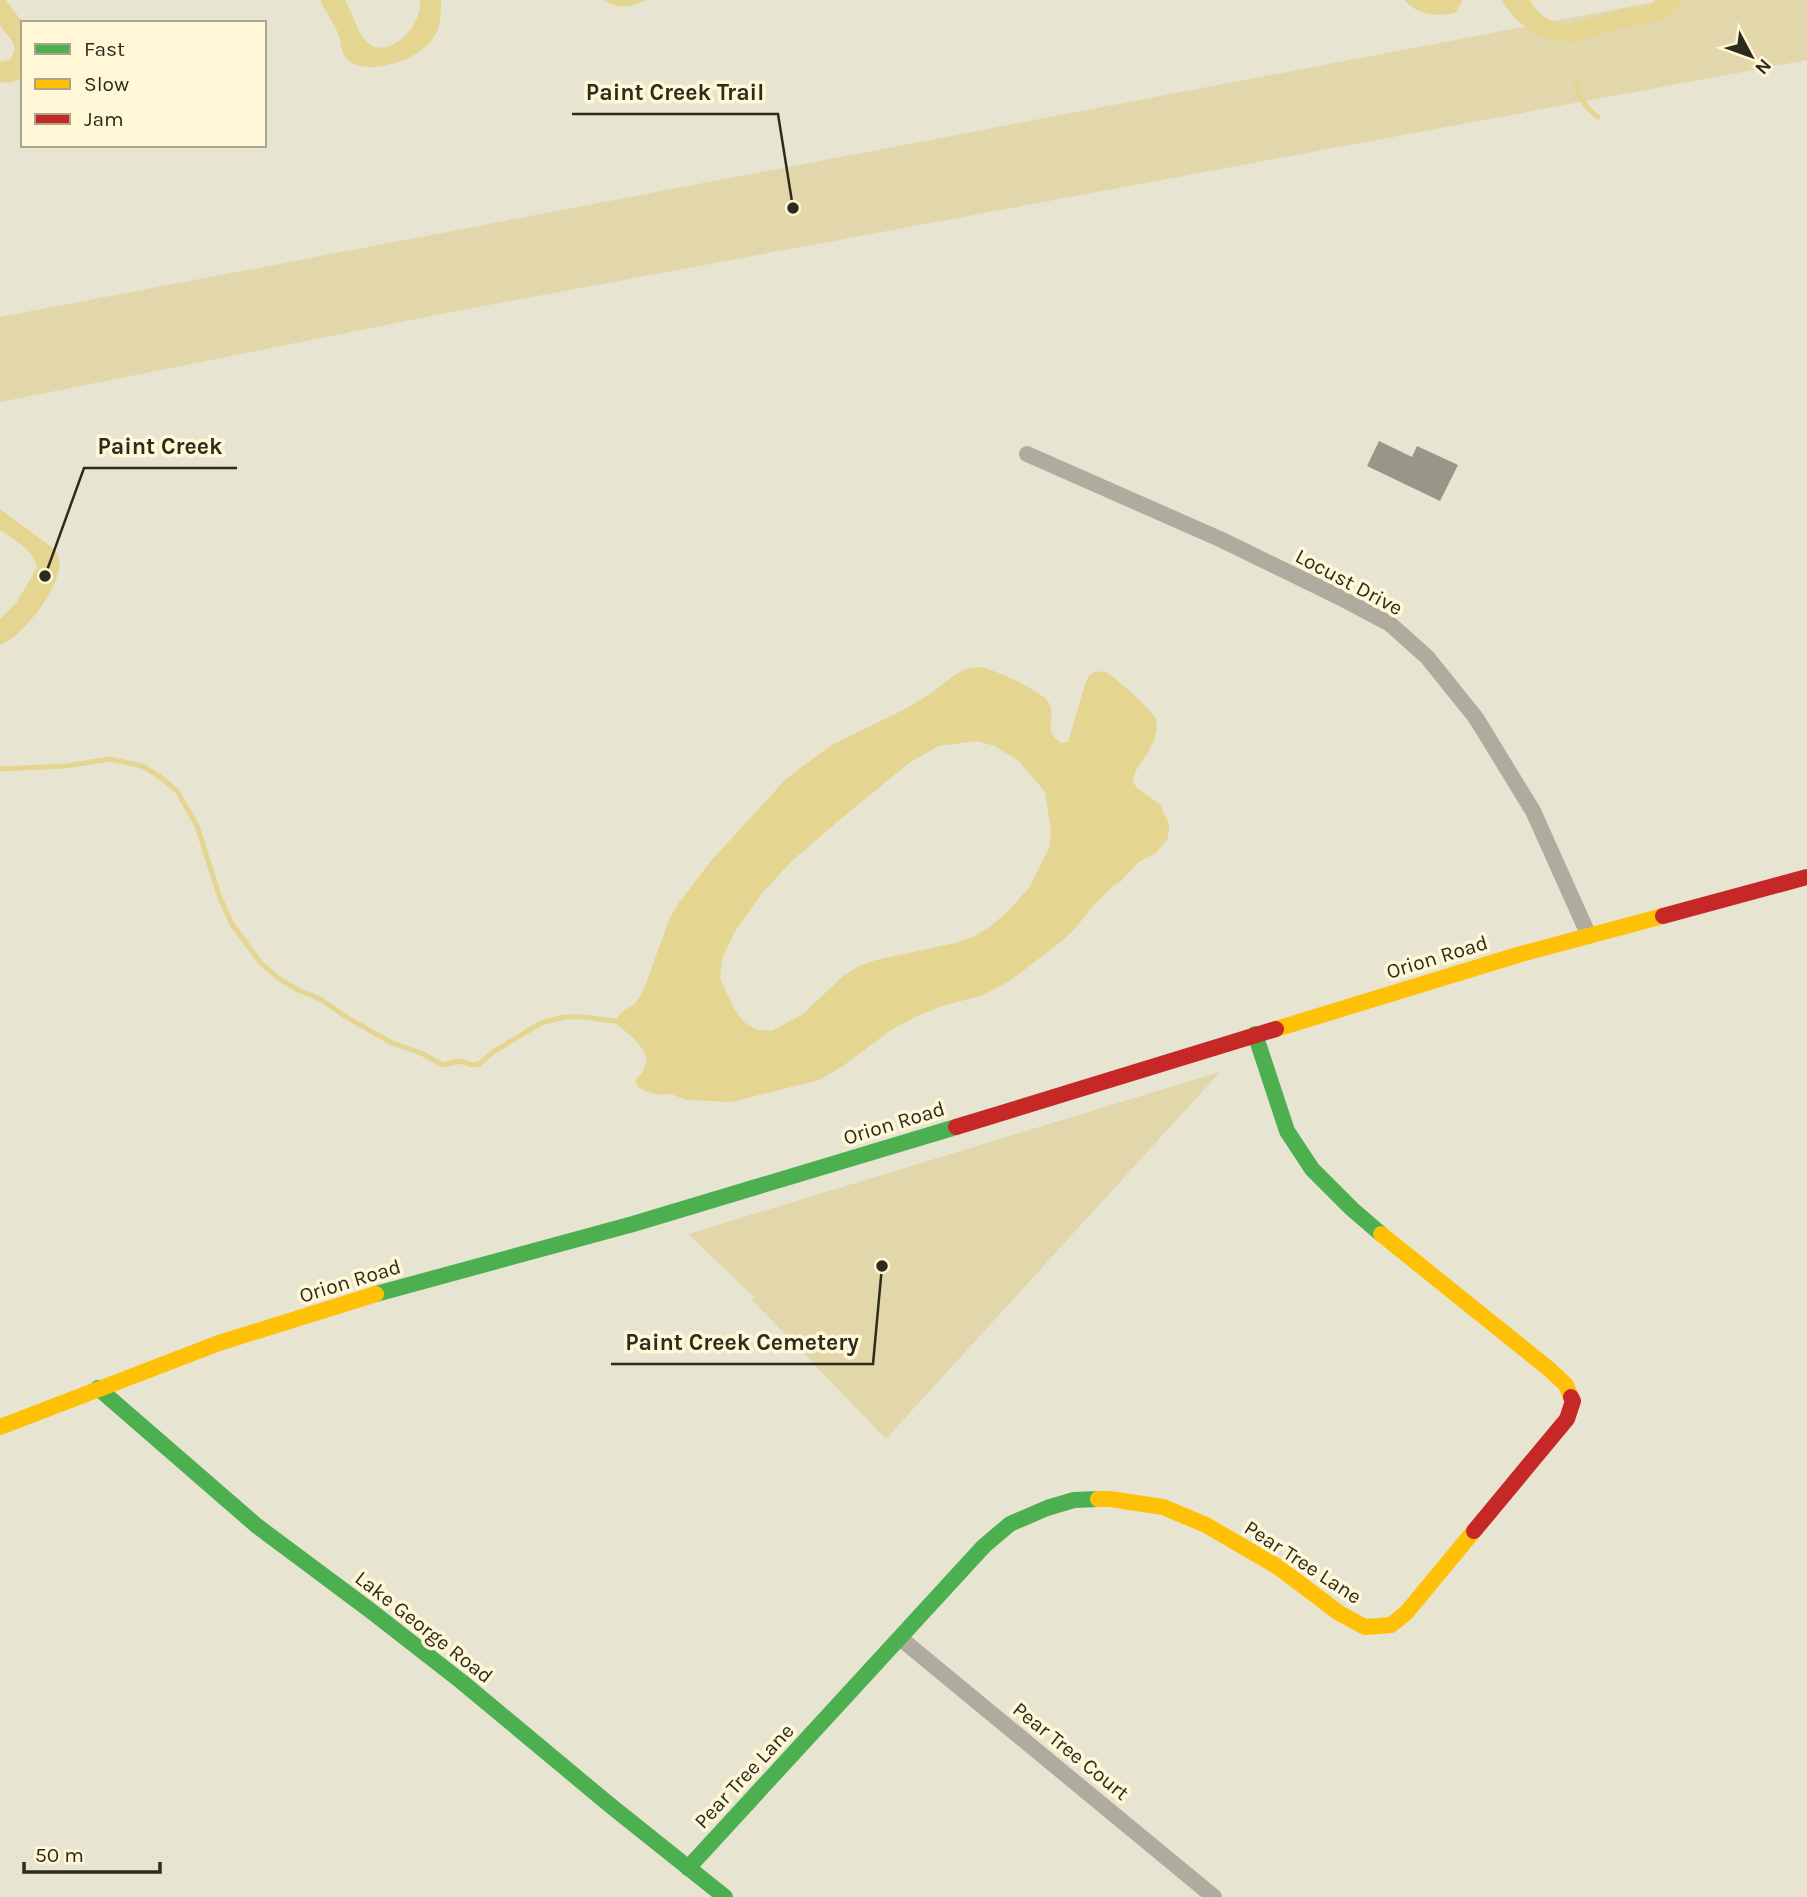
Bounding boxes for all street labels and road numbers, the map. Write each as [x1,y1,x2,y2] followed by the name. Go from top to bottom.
[1291,544,1407,620] street label: Locust Drive
[1383,930,1491,984] street label: Orion Road
[840,1096,948,1150] street label: Orion Road
[296,1254,404,1308] street label: Orion Road
[1240,1515,1366,1609] street label: Pear Tree Lane
[350,1566,498,1688] street label: Lake George Road
[1008,1697,1134,1805] street label: Pear Tree Court
[689,1719,799,1833] street label: Pear Tree Lane

